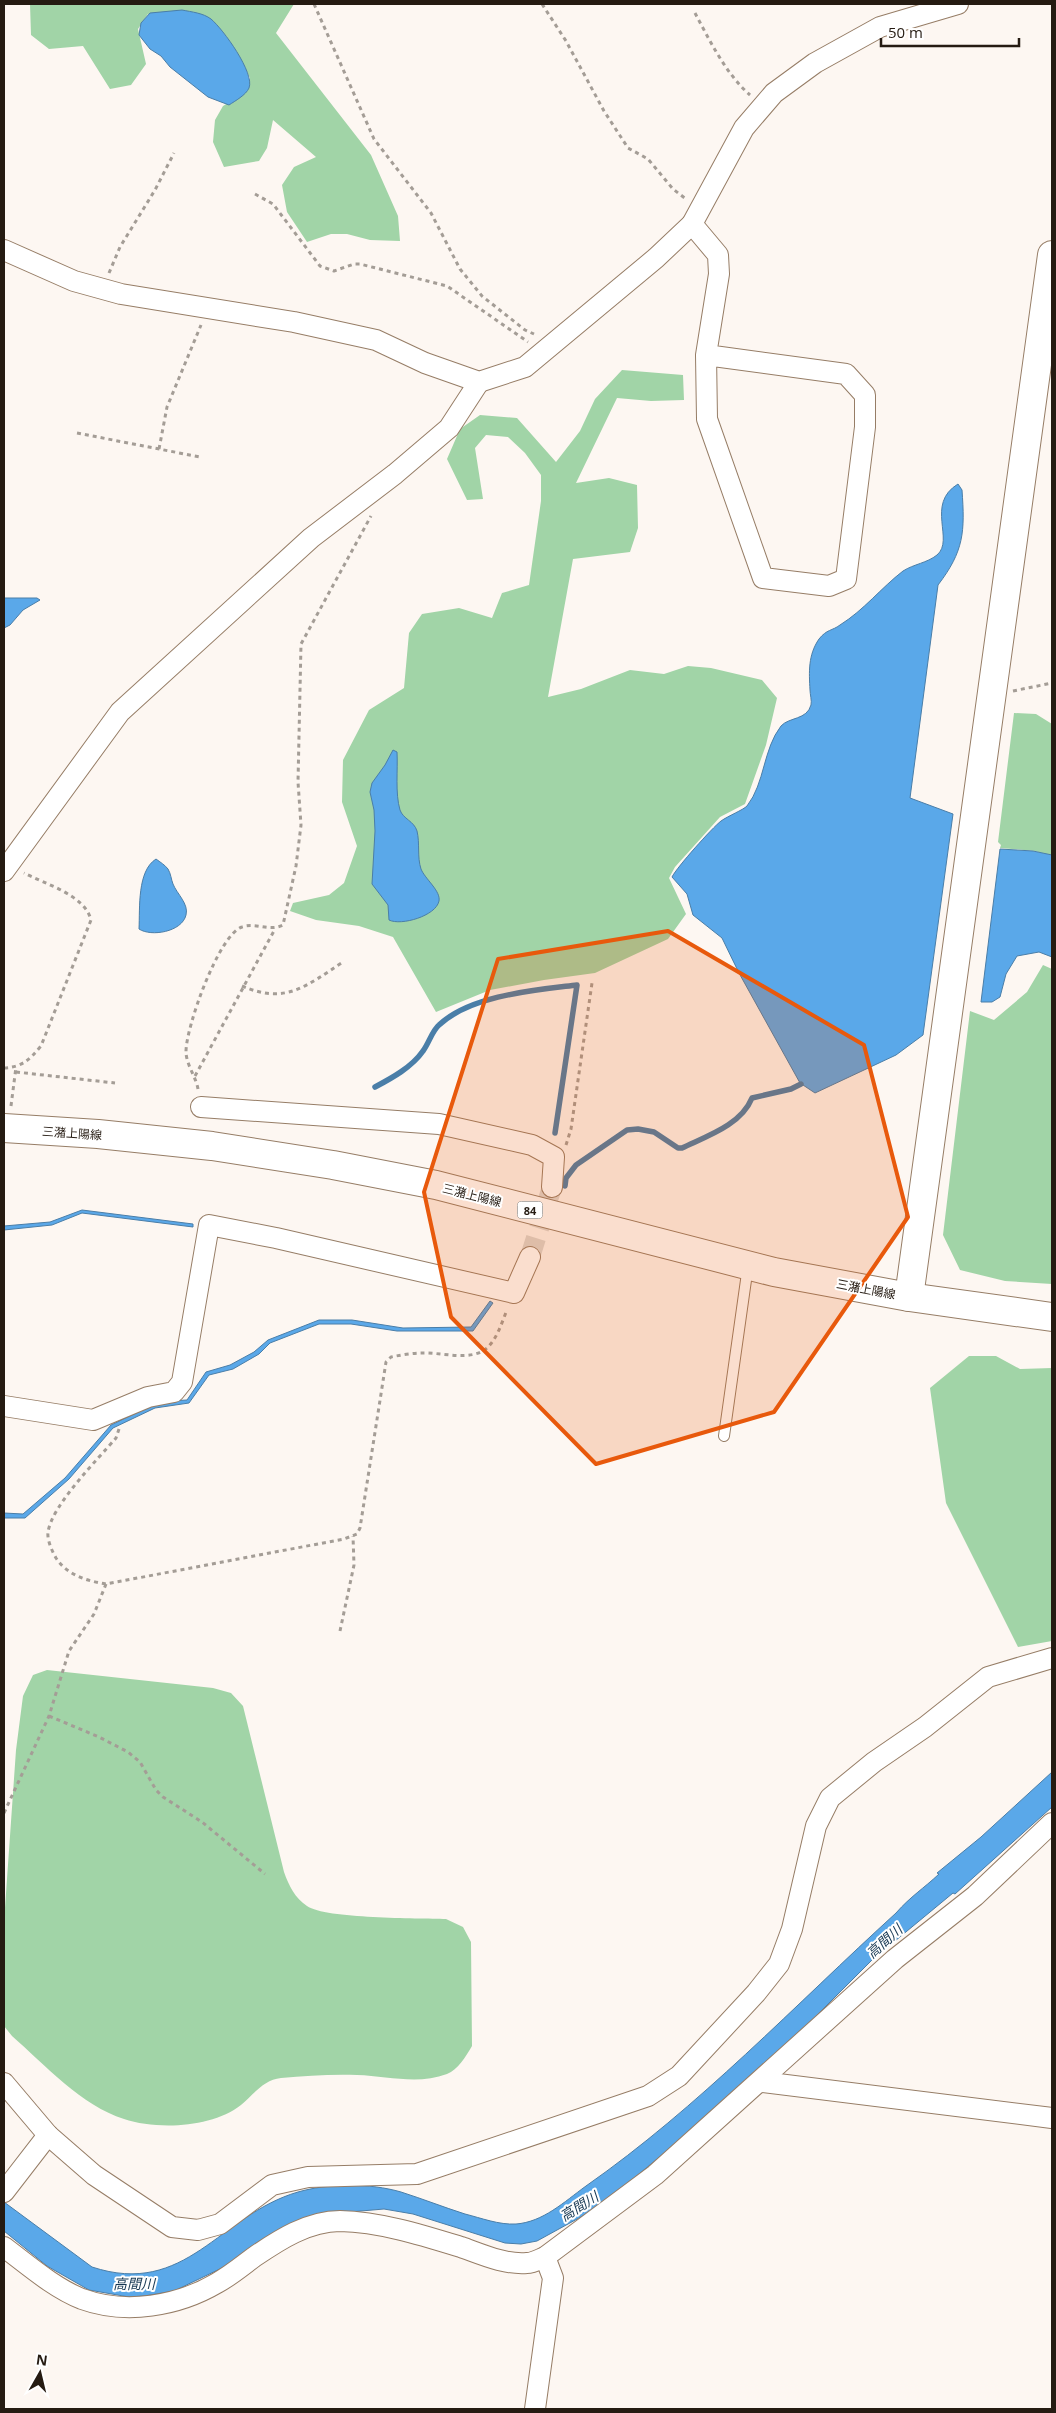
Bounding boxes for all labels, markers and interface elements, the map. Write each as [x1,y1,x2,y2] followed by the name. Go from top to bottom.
[881,15,1018,47] scale bar
[888,22,923,42] text: 50 m
[41,1122,103,1144] street label: 三潴上陽線
[441,1179,503,1211] street label: 三潴上陽線
[518,1202,542,1218] road number: 84
[835,1275,897,1303] street label: 三潴上陽線
[862,1919,907,1962] water label: 高間川
[556,2186,604,2225] water label: 高間川
[113,2274,157,2293] water label: 高間川
[15,2348,65,2398] north arrow
[35,2349,49,2370] text: N

